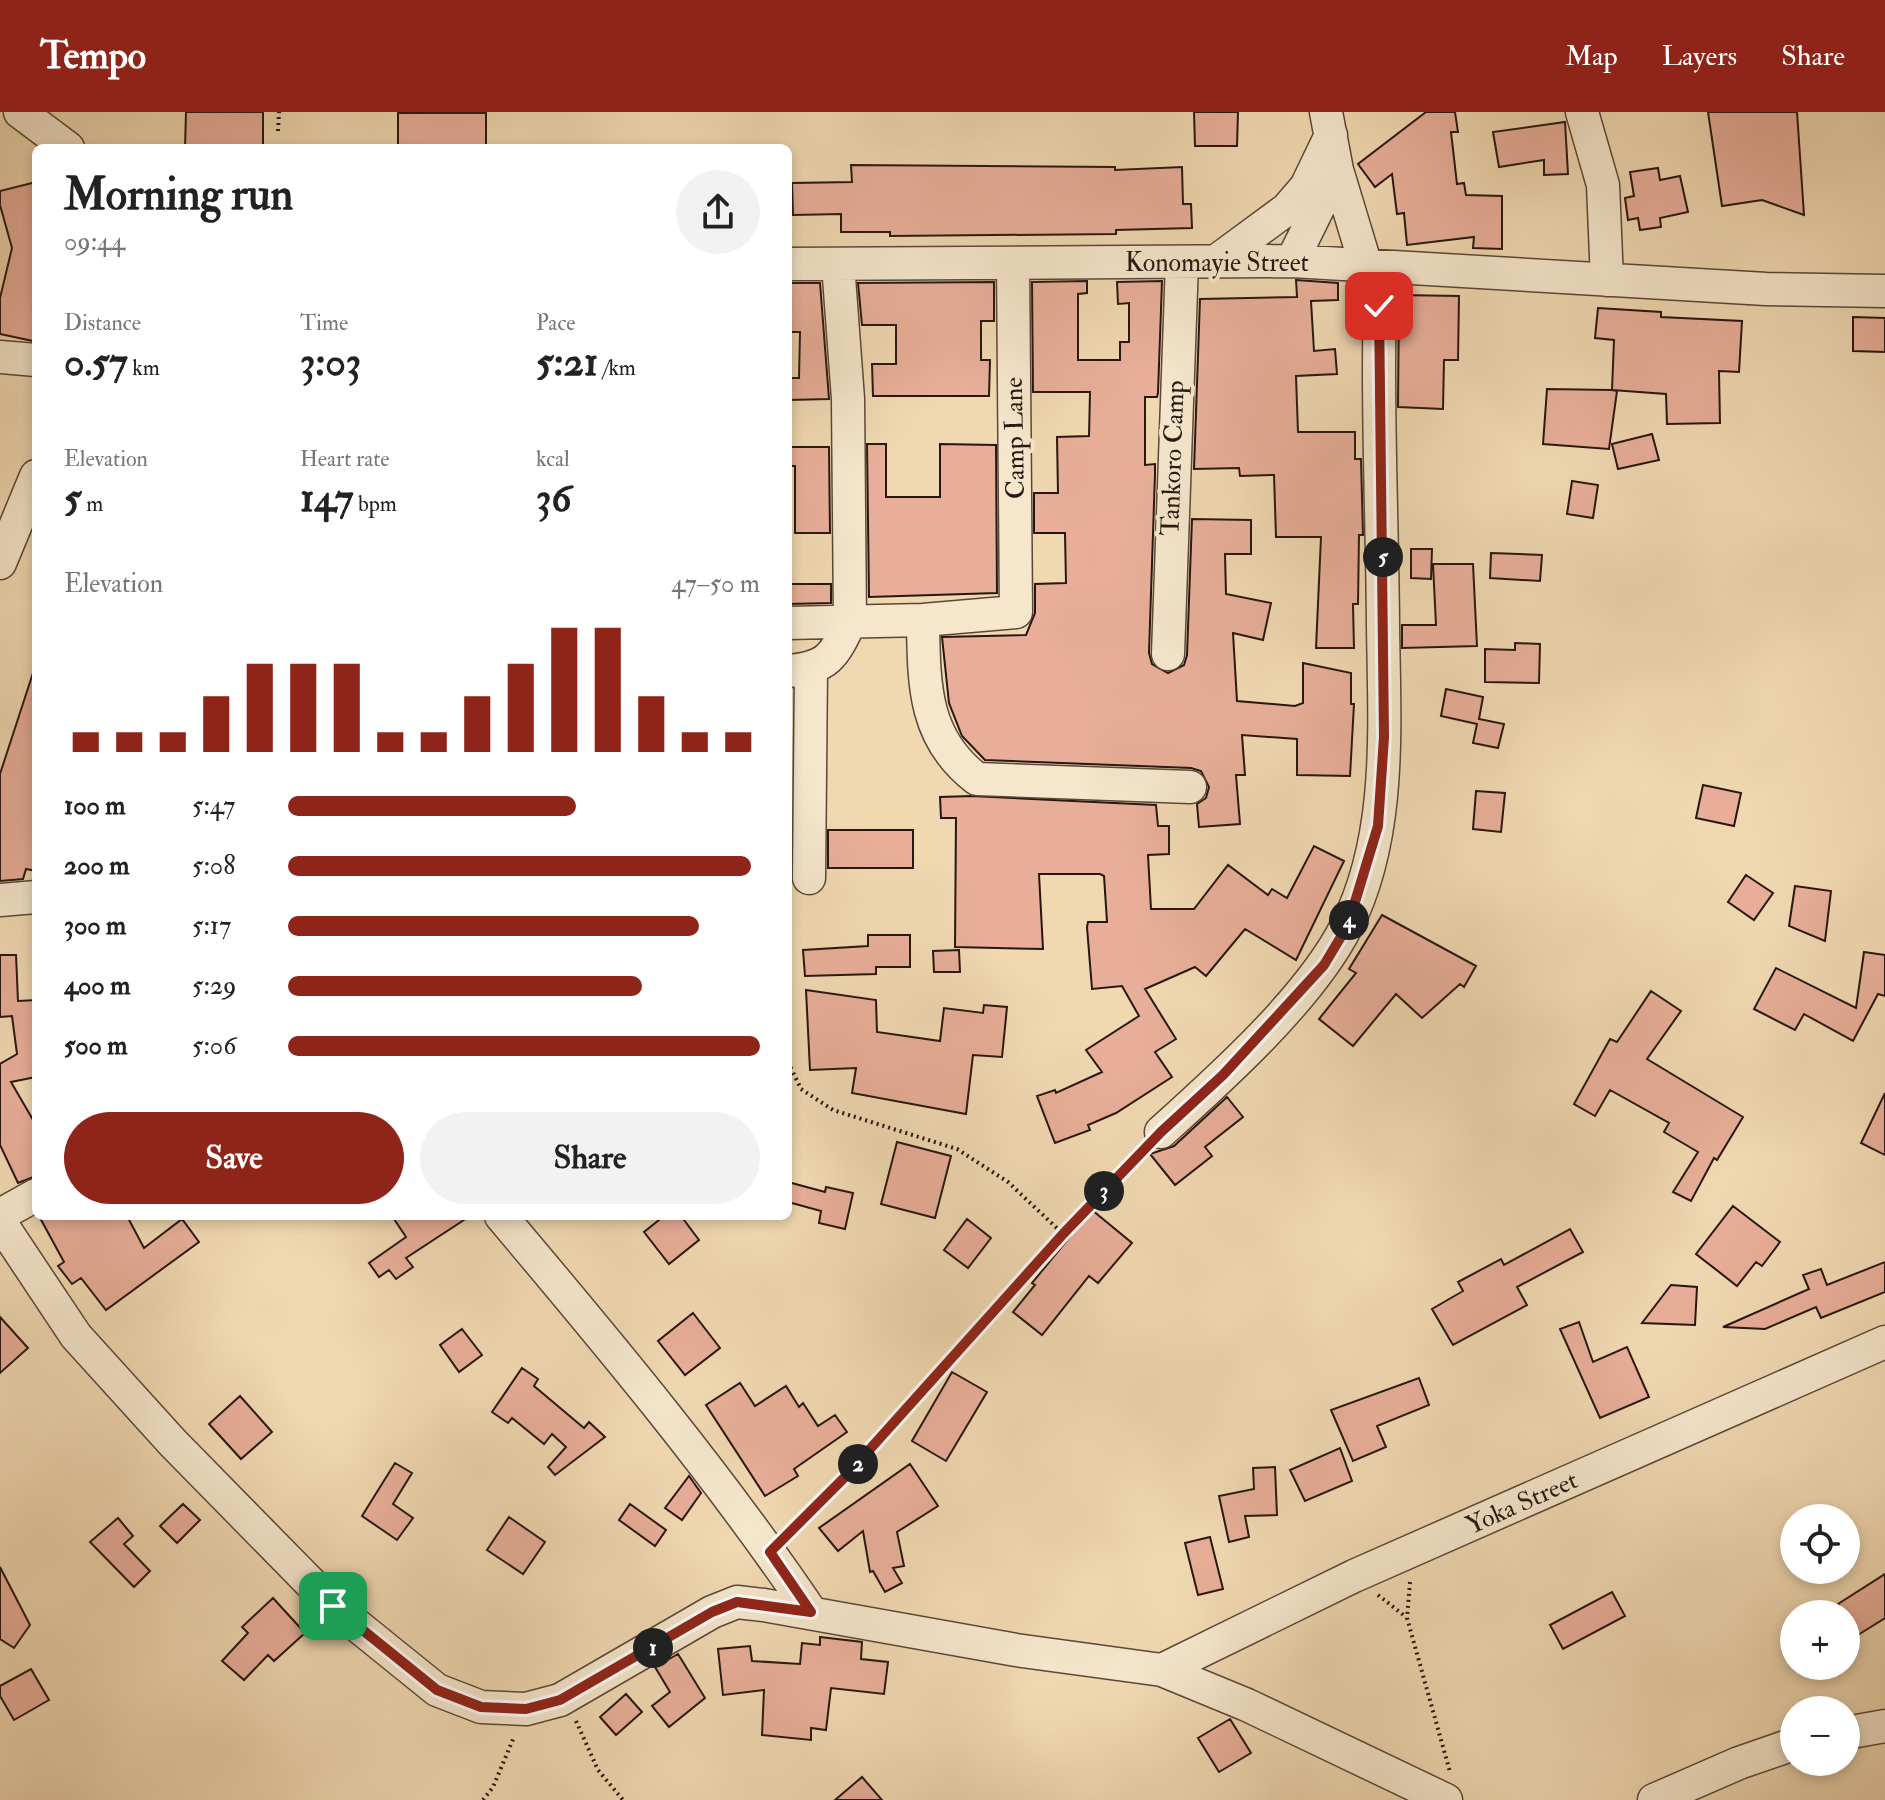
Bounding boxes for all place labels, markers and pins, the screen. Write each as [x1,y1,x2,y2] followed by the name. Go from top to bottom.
[1345,272,1413,340] pin
[1363,537,1403,577] pin: 5
[1329,900,1369,940] pin: 4
[1084,1171,1124,1211] pin: 3
[838,1444,878,1484] pin: 2
[299,1572,367,1640] pin
[633,1628,673,1668] pin: 1

